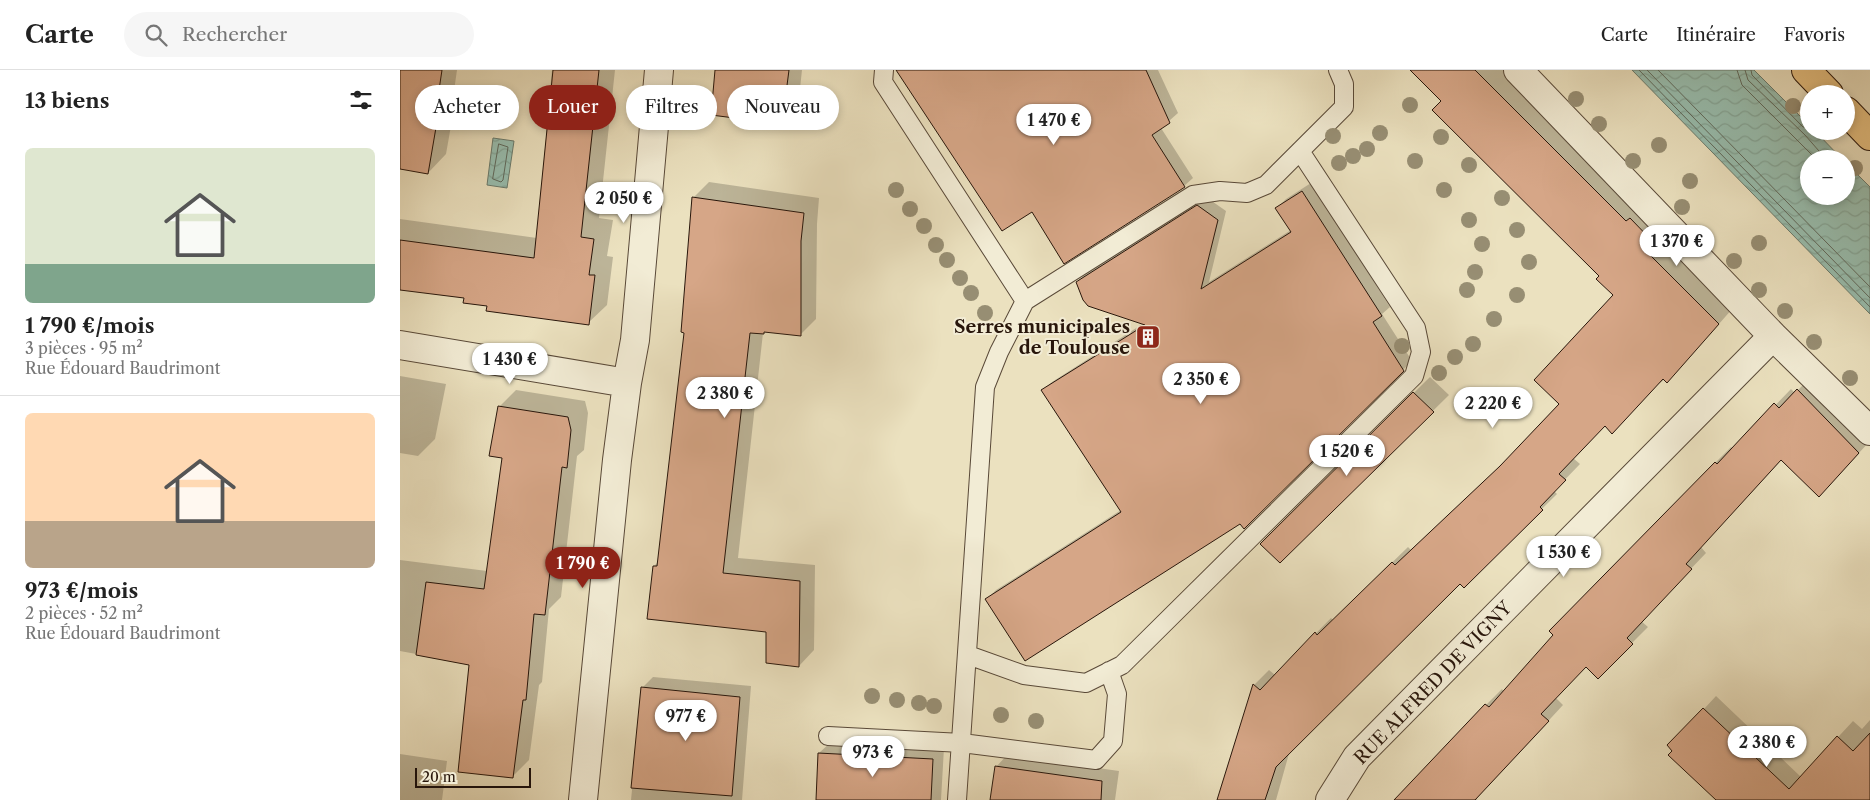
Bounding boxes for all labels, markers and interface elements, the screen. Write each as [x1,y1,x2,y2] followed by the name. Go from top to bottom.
[124,12,474,57] search box
[25,20,94,49] text: Carte
[142,21,170,49] icon: search
[182,23,287,46] text: Rechercher
[1601,24,1648,46] text: Carte
[1676,24,1756,46] text: Itinéraire
[1784,24,1845,46] text: Favoris
[415,85,519,130] chip: Acheter
[529,85,616,130] chip: Louer
[626,85,717,130] chip: Filtres
[727,85,839,130] chip: Nouveau
[1800,85,1855,205] map controls
[1800,85,1855,140] button: +
[347,86,375,114] icon: filters
[25,88,109,113] text: 13 biens
[1008,104,1100,146] pin: 1 470 €
[1027,110,1081,130] text: 1 470 €
[1800,150,1855,205] button: −
[155,180,245,270] icon: home
[578,182,670,224] pin: 2 050 €
[596,188,652,208] text: 2 050 €
[1631,224,1723,267] pin: 1 370 €
[1651,231,1703,251] text: 1 370 €
[25,313,155,338] text: 1 790 €/mois
[954,316,1130,359] place label: Serres municipales de Toulouse
[1135,324,1161,350] building icon: Serres municipales de Toulouse
[25,338,143,358] text: 3 pièces · 95 m²
[464,342,556,385] pin: 1 430 €
[483,349,537,369] text: 1 430 €
[25,358,220,378] text: Rue Édouard Baudrimont
[1155,362,1247,405] pin: 2 350 €
[1173,369,1229,389] text: 2 350 €
[679,376,771,419] pin: 2 380 €
[697,383,753,403] text: 2 380 €
[1447,386,1539,429] pin: 2 220 €
[1465,393,1521,413] text: 2 220 €
[1301,434,1393,477] pin: 1 520 €
[1320,441,1374,461] text: 1 520 €
[155,446,245,536] icon: home
[1518,536,1610,578] pin: 1 530 €
[1537,542,1591,562] text: 1 530 €
[537,546,629,589] pin: 1 790 €
[556,553,610,573] text: 1 790 €
[25,578,138,603] text: 973 €/mois
[1349,596,1517,769] street label: RUE ALFRED DE VIGNY
[25,603,143,623] text: 2 pièces · 52 m²
[25,623,220,643] text: Rue Édouard Baudrimont
[651,700,721,742] pin: 977 €
[666,706,706,726] text: 977 €
[1721,726,1813,768] pin: 2 380 €
[1739,732,1795,752] text: 2 380 €
[838,736,908,778] pin: 973 €
[852,742,894,762] text: 973 €
[415,765,531,788] scale bar
[422,768,456,786] text: 20 m

